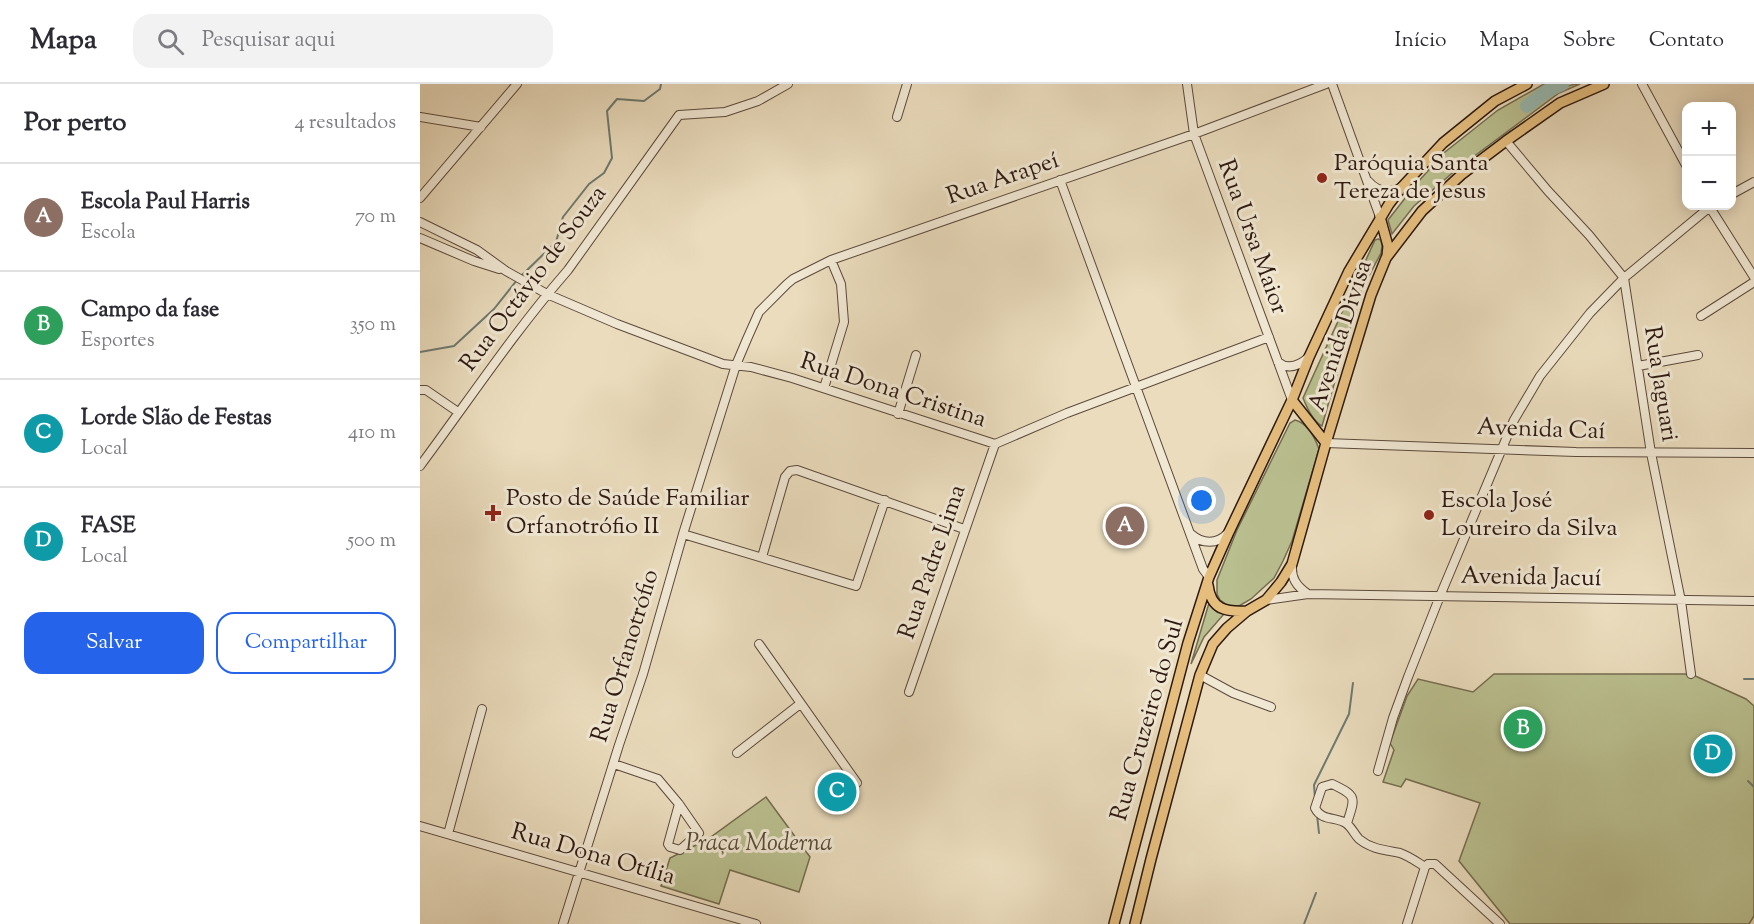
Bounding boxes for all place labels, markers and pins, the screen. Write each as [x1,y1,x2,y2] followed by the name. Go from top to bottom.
[1334,147,1489,209] place label: Paróquia Santa Tereza de Jesus
[1315,171,1329,185] marker: Paróquia Santa Tereza de Jesus
[506,482,750,544] place label: Posto de Saúde Familiar Orfanotrófio II
[1441,484,1617,546] place label: Escola José Loureiro da Silva
[484,504,502,522] marker: Posto de Saúde Familiar Orfanotrófio II
[1106,504,1144,548] pin: A
[1422,508,1436,522] marker: Escola José Loureiro da Silva
[1504,706,1542,752] pin: B
[1694,732,1732,776] pin: D
[818,770,856,814] pin: C

